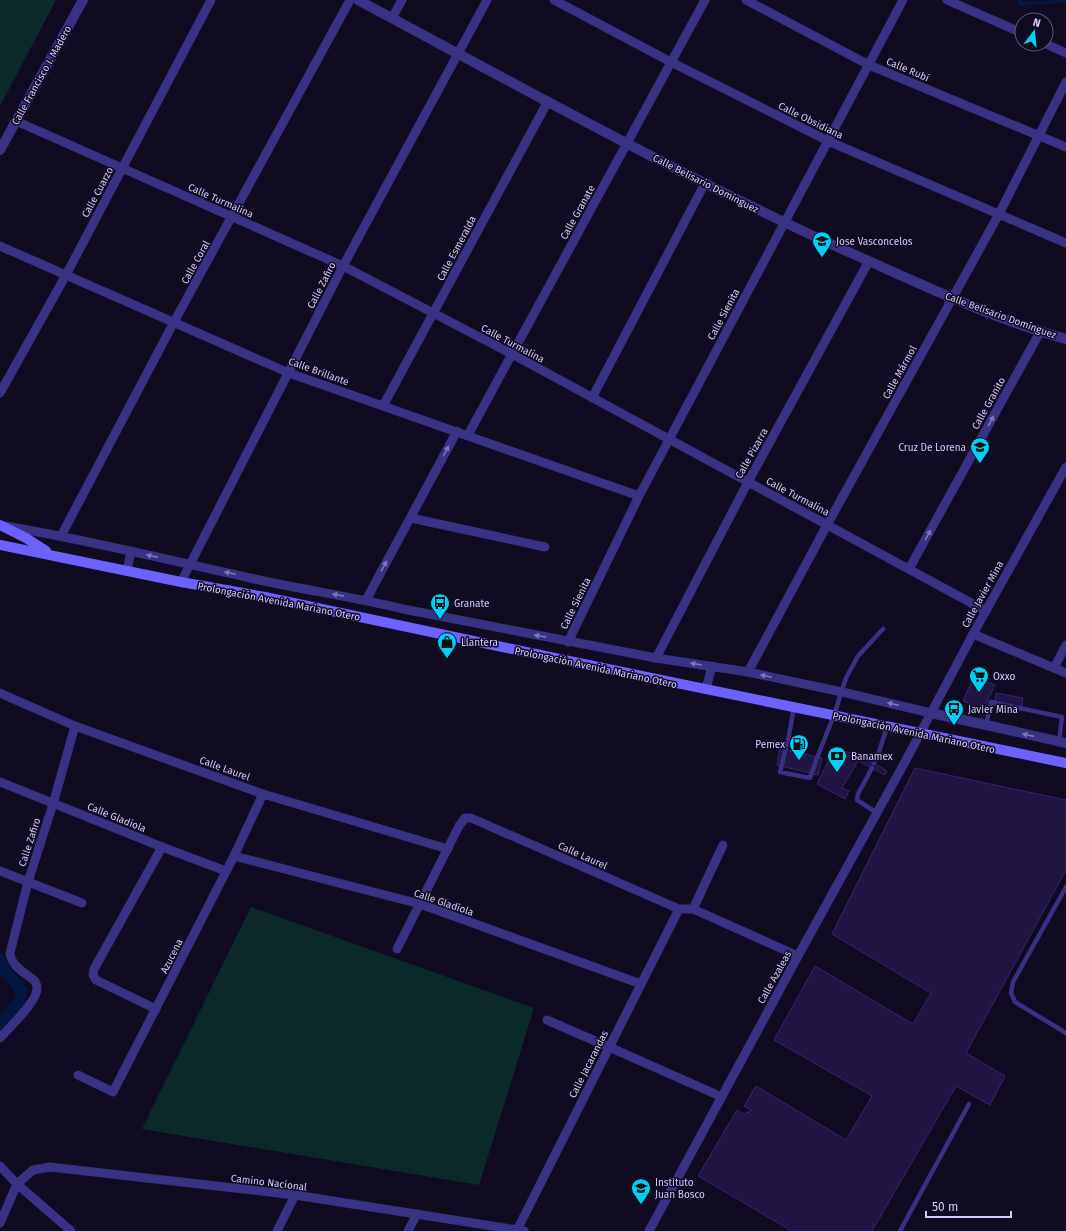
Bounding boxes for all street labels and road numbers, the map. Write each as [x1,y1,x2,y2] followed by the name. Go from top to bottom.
[10,24,74,127] street label: Calle Francisco I. Madero
[884,55,931,84] street label: Calle Rubí
[776,100,845,142] street label: Calle Obsidiana
[651,151,762,216] street label: Calle Belisario Domínguez
[80,165,116,220] street label: Calle Cuarzo
[186,181,255,221] street label: Calle Turmalina
[558,183,598,242] street label: Calle Granate
[435,214,479,283] street label: Calle Esmeralda
[179,239,213,286] street label: Calle Coral
[305,260,339,311] street label: Calle Zafiro
[705,287,742,342] street label: Calle Sienita
[943,289,1059,342] street label: Calle Belisario Domínguez
[479,322,546,366] street label: Calle Turmalina
[880,344,919,401] street label: Calle Mármol
[287,355,351,388] street label: Calle Brillante
[970,375,1008,432] street label: Calle Granito
[733,426,771,481] street label: Calle Pizarra
[764,475,831,519] street label: Calle Turmalina
[960,559,1006,630] street label: Calle Javier Mina
[558,576,594,631] street label: Calle Sienita
[196,580,361,624] street label: Prolongación Avenida Mariano Otero
[513,645,678,691] street label: Prolongación Avenida Mariano Otero
[831,710,996,756] street label: Prolongación Avenida Mariano Otero
[198,754,252,784] street label: Calle Laurel
[85,801,148,835] street label: Calle Gladiola
[16,816,43,868] street label: Calle Zafiro
[556,840,609,872] street label: Calle Laurel
[412,887,475,919] street label: Calle Gladiola
[158,937,186,976] street label: Azucena
[755,949,794,1006] street label: Calle Azaleas
[567,1028,611,1100] street label: Calle Jacarandas
[230,1172,308,1194] street label: Camino Nacional

